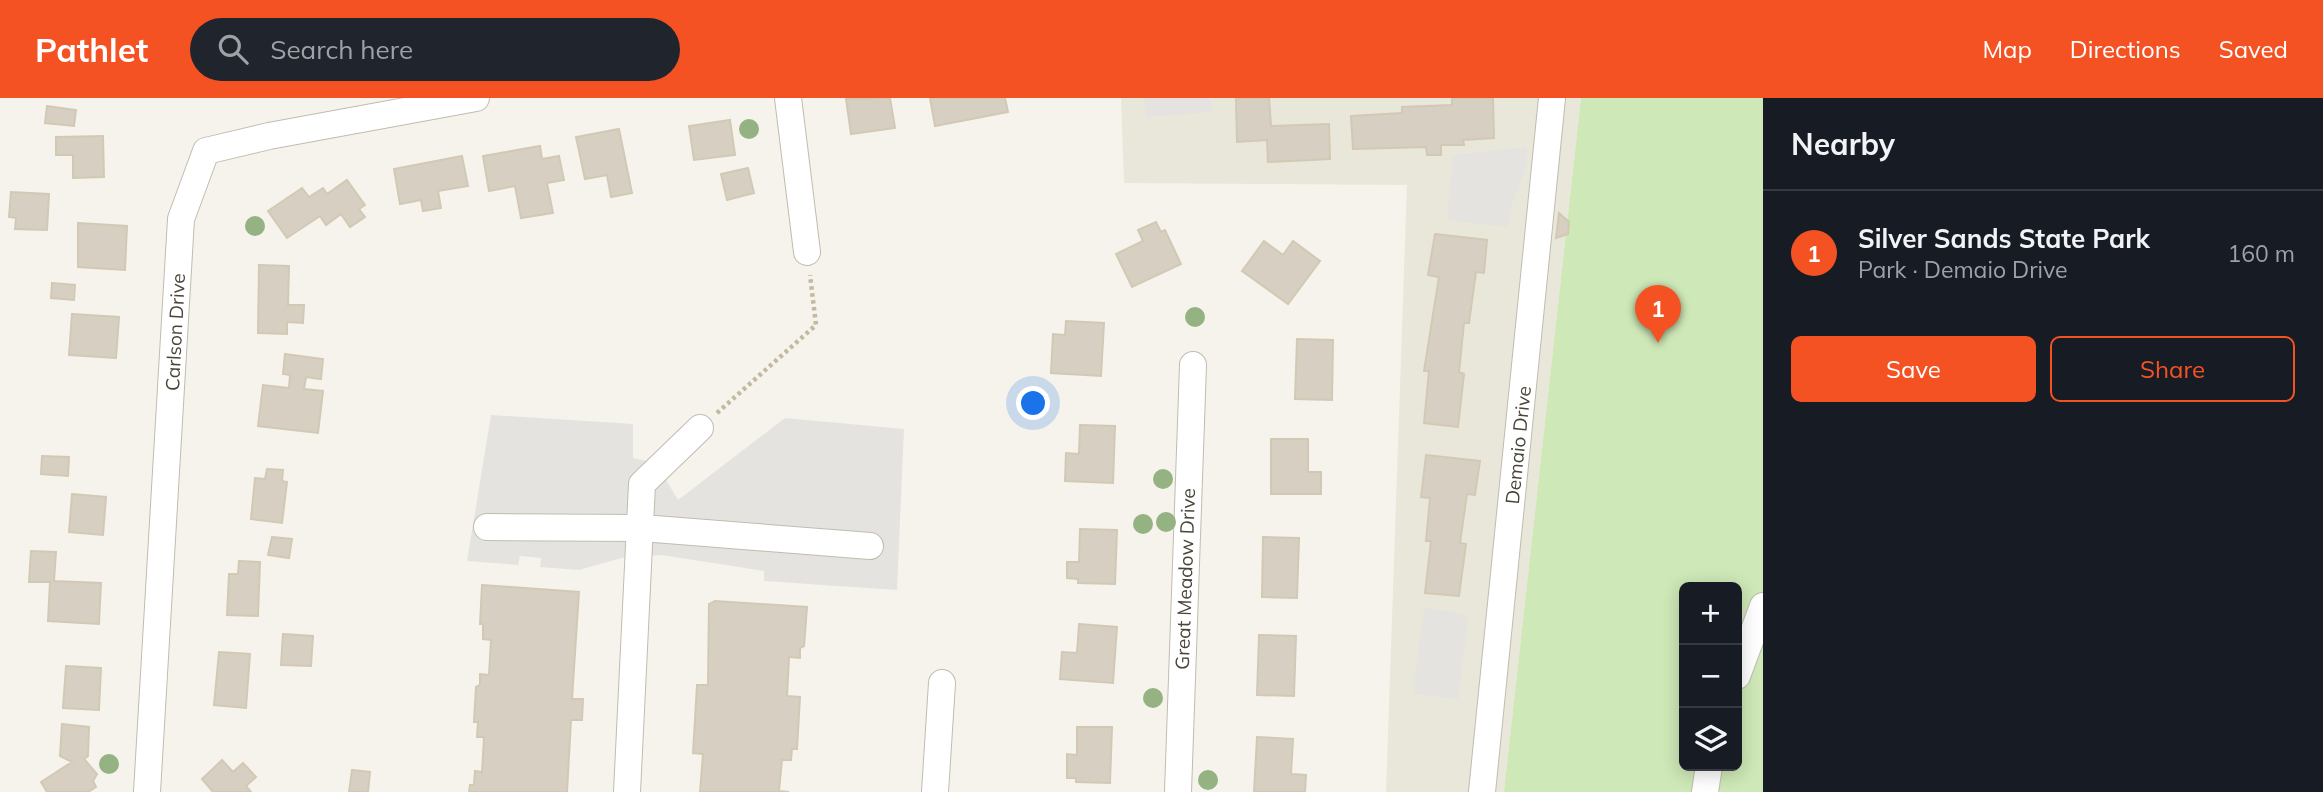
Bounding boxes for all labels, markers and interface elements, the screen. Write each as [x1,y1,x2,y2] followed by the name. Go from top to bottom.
[190,18,680,81] search box
[35,29,148,70] text: Pathlet
[214,30,252,68] icon: search
[270,33,413,66] text: Search here
[1982,34,2032,64] text: Map
[2070,34,2181,64] text: Directions
[2219,34,2288,64] text: Saved
[1791,125,1895,163] text: Nearby
[1858,222,2150,255] text: Silver Sands State Park
[1807,239,1821,268] text: 1
[2227,239,2295,268] text: 160 m
[1858,255,2068,284] text: Park · Demaio Drive
[160,273,190,391] street label: Carlson Drive
[1635,285,1681,343] pin: 1
[1791,336,2036,402] button: Save
[2050,336,2295,402] button: Share
[1500,385,1536,505] street label: Demaio Drive
[1016,386,1050,420] your location
[1170,488,1200,670] street label: Great Meadow Drive
[1679,582,1742,771] map controls
[1679,582,1742,645] button: +
[1679,645,1742,708] button: −
[1679,708,1742,771] button: layers

